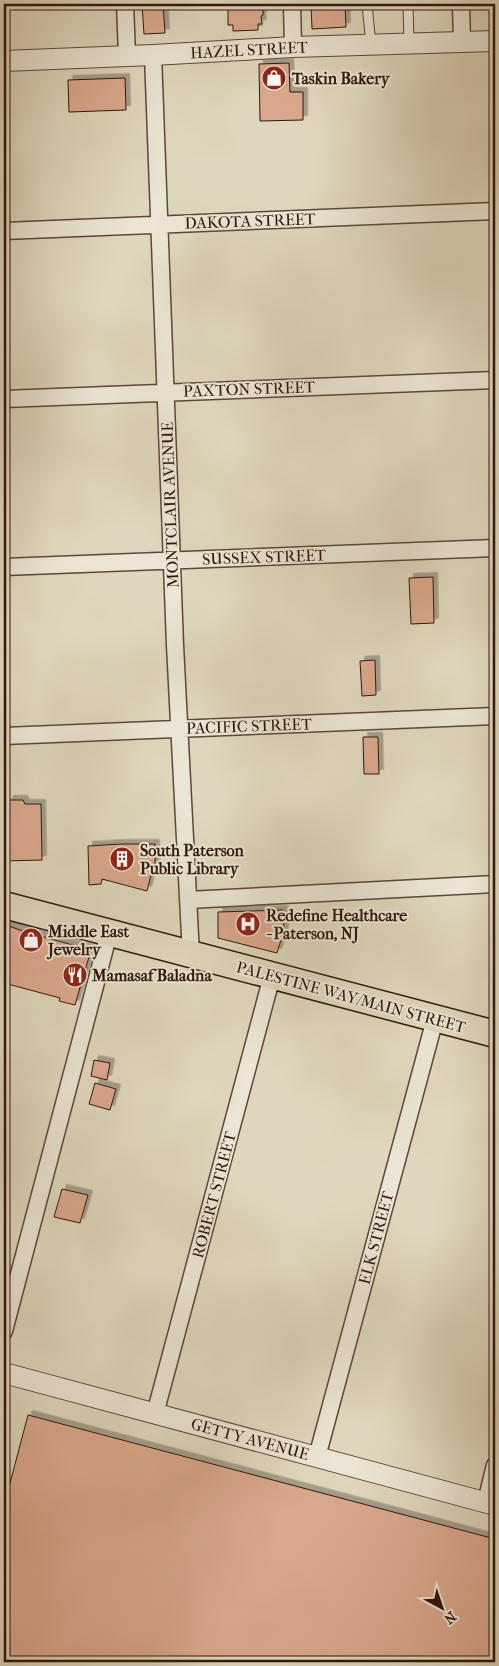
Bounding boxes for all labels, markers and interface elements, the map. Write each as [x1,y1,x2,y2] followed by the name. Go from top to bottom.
[190,37,308,63] street label: HAZEL STREET
[261,65,287,91] shop icon: Taskin Bakery
[291,69,391,89] place label: Taskin Bakery
[184,209,316,233] street label: DAKOTA STREET
[183,377,315,401] street label: PAXTON STREET
[158,421,182,588] street label: MONTCLAIR AVENUE
[202,545,326,569] street label: SUSSEX STREET
[186,714,312,738] street label: PACIFIC STREET
[140,841,245,879] place label: South Paterson Public Library
[109,846,135,872] building icon: South Paterson Public Library
[266,906,407,944] place label: Redefine Healthcare - Paterson, NJ
[235,911,261,937] hospital icon: Redefine Healthcare - Paterson, NJ
[46,922,129,960] place label: Middle East Jewelry
[18,927,44,953] shop icon: Middle East Jewelry
[234,957,468,1037] street label: PALESTINE WAY/MAIN STREET
[62,962,88,988] restaurant icon: Mamasaf Baladna
[91,966,212,985] place label: Mamasaf Baladna
[188,1130,240,1260] street label: ROBERT STREET
[354,1189,398,1287] street label: ELK STREET
[189,1414,311,1464] street label: GETTY AVENUE
[416,1584,466,1634] north arrow
[440,1608,460,1628] text: N

